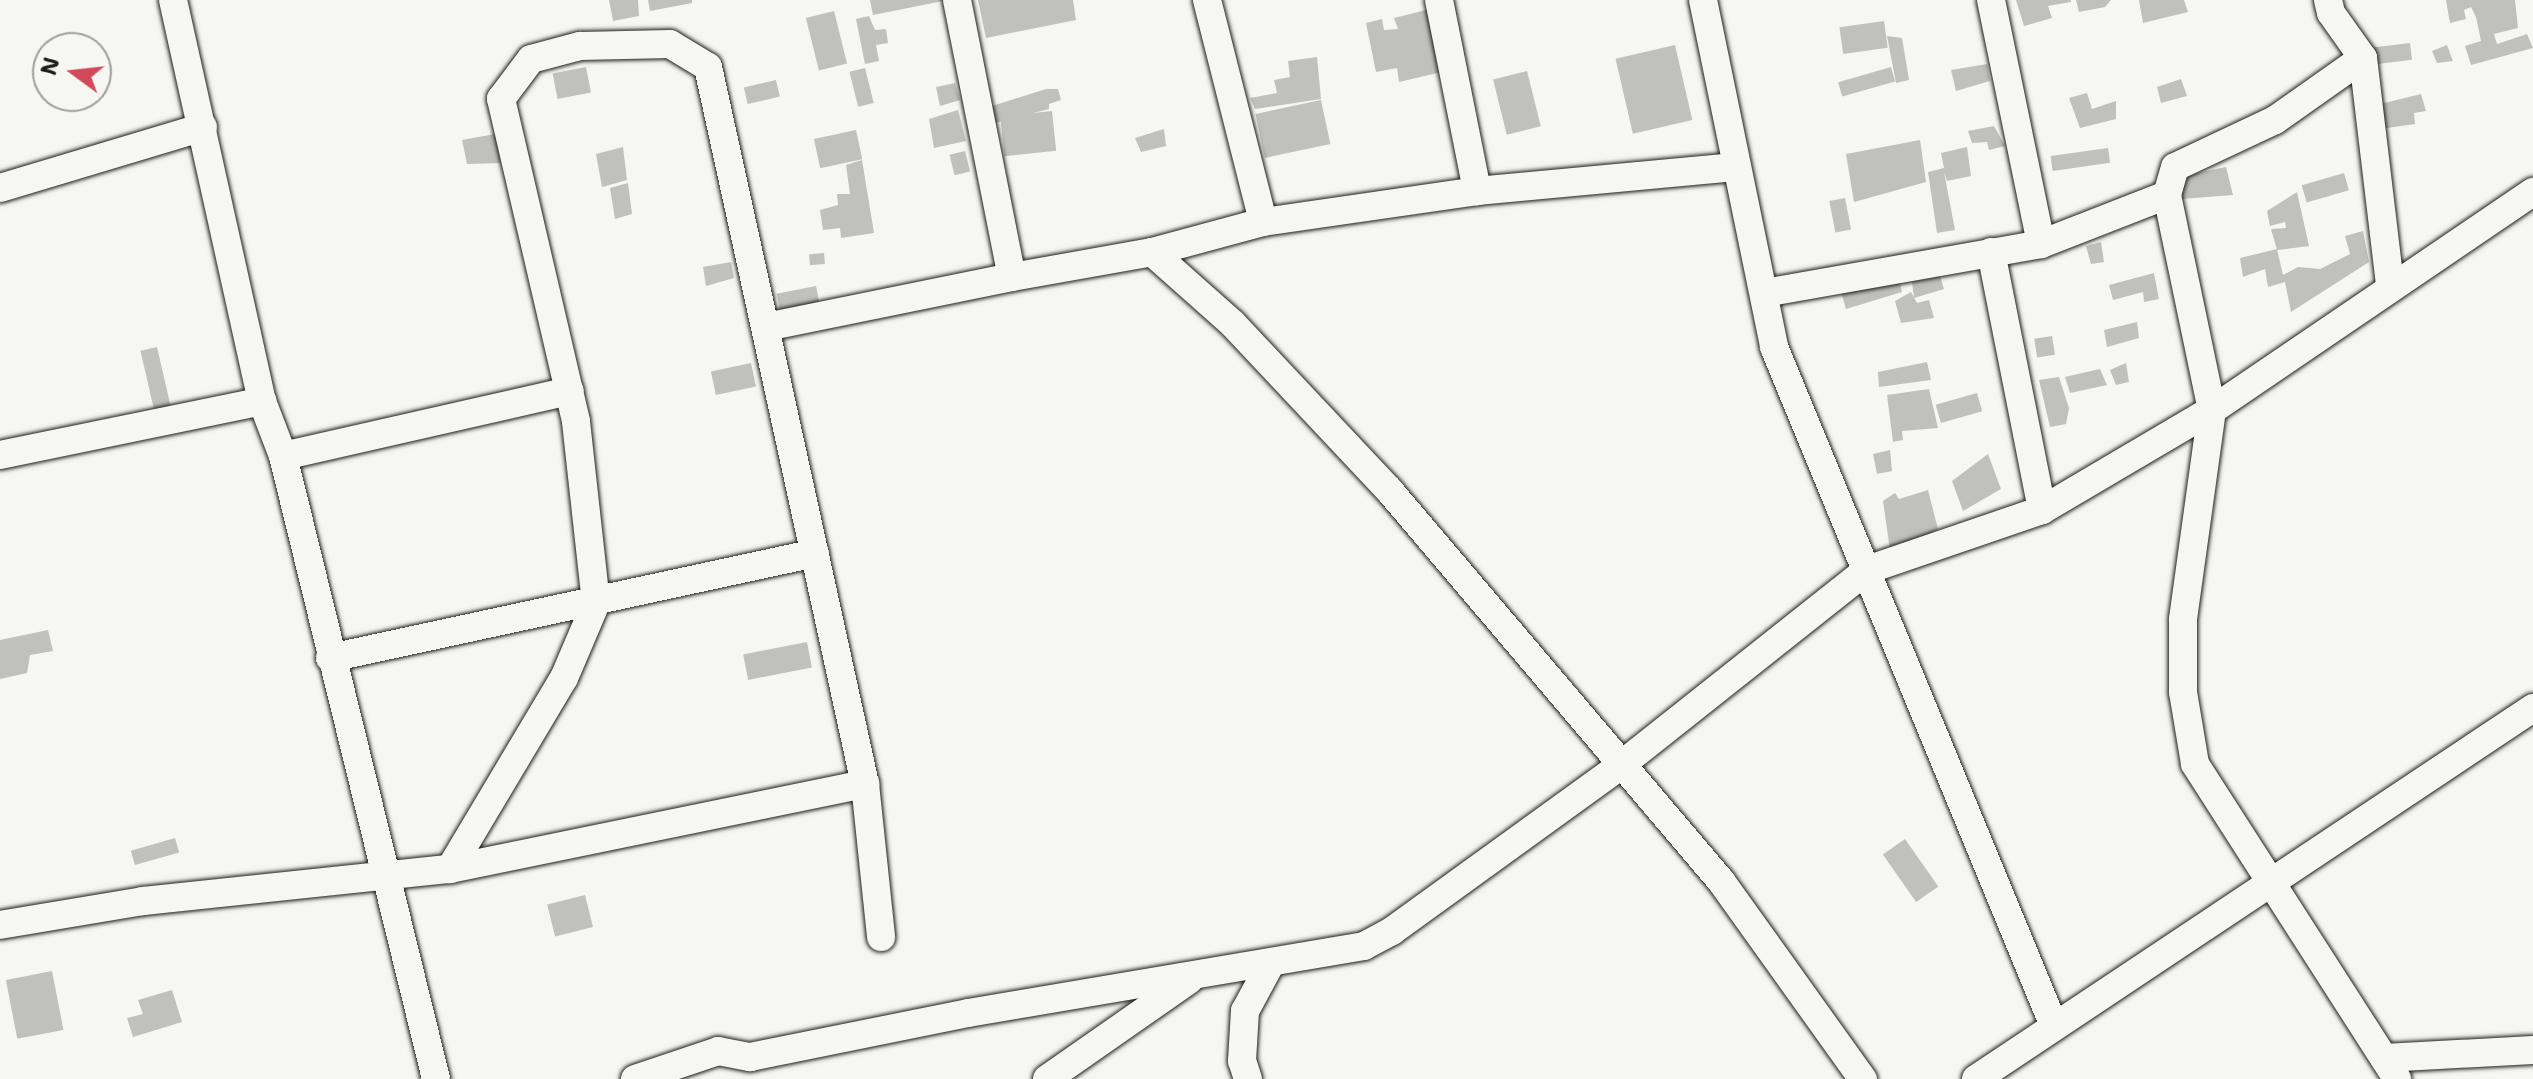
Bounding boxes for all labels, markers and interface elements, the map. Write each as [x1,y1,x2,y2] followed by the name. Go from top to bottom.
[32,32,112,112] north arrow
[34,54,67,78] text: N

